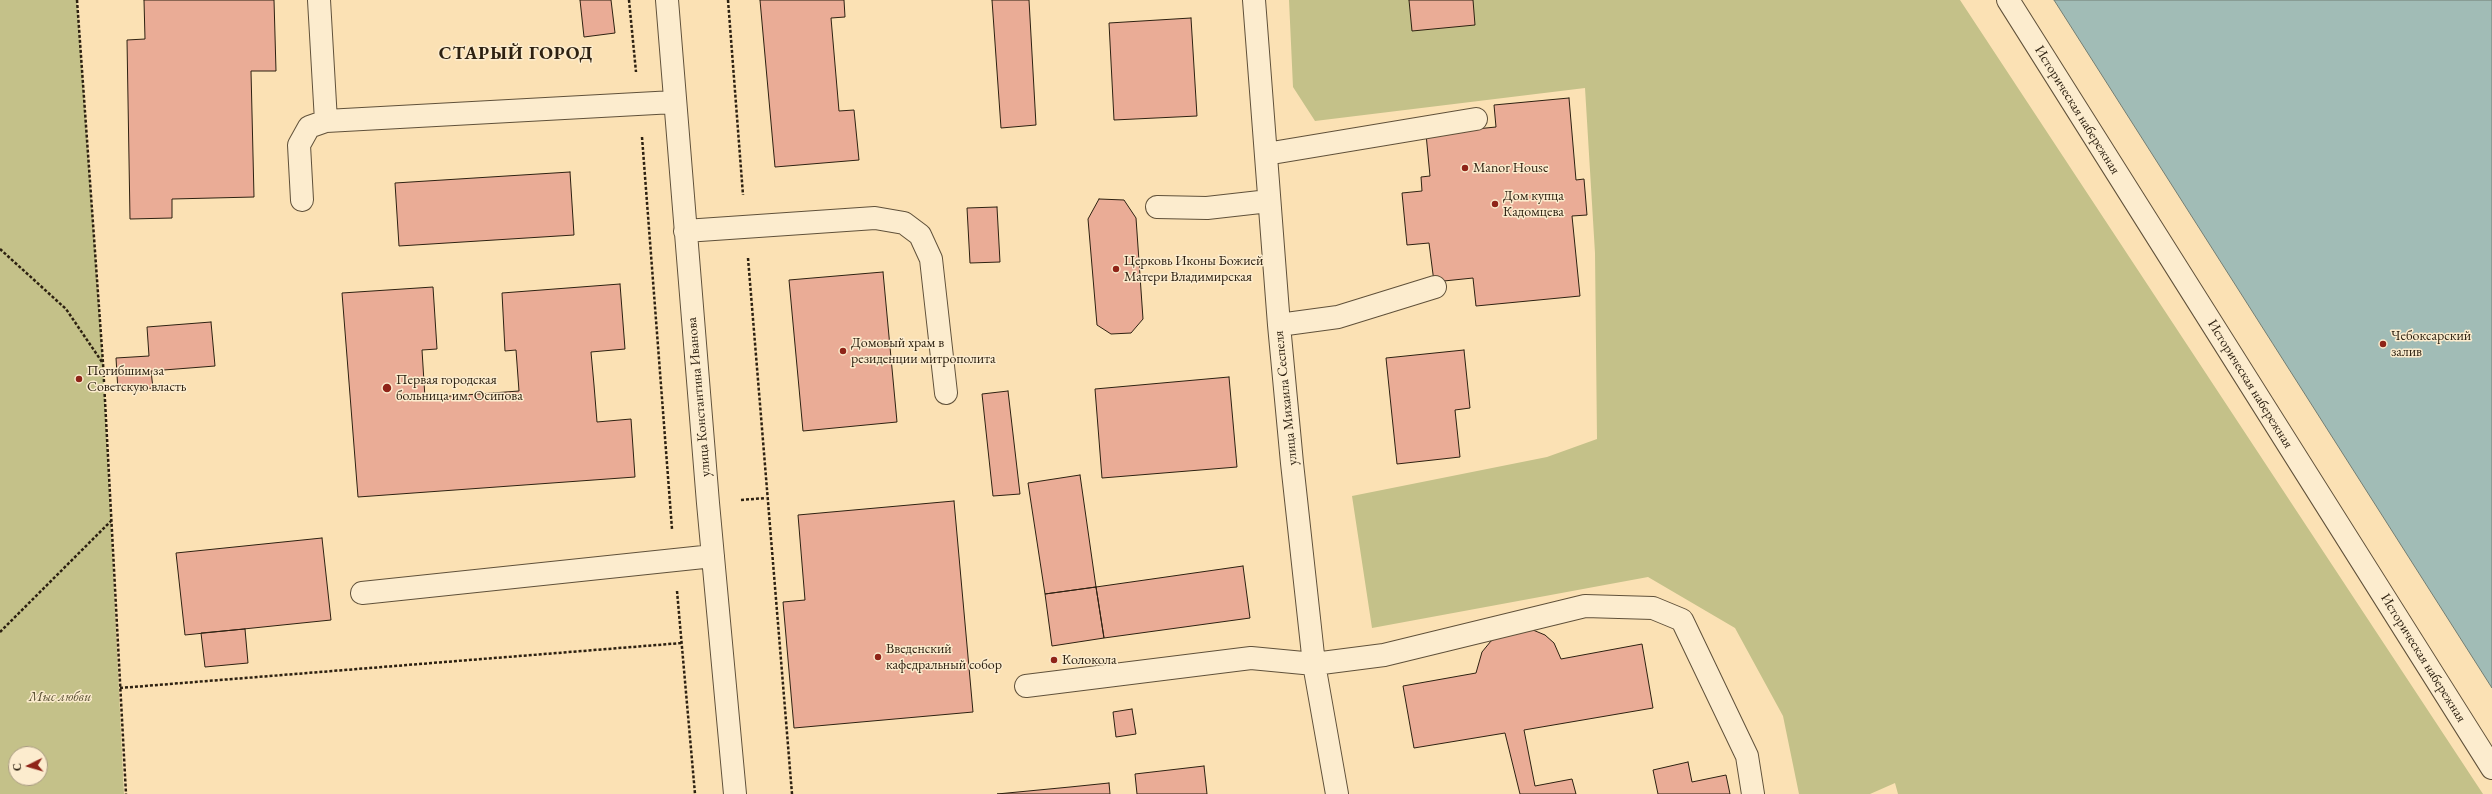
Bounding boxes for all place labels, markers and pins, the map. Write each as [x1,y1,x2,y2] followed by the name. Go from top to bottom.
[1473,160,1548,176] place label: Manor House
[1460,163,1470,173] marker: Manor House
[1503,188,1564,220] place label: Дом купца Кадомцева
[1490,199,1500,209] marker: Дом купца Кадомцева
[1124,253,1263,286] place label: Церковь Иконы Божией Матери Владимирская
[1111,264,1121,274] marker: Церковь Иконы Божией Матери Владимирская
[2391,328,2471,360] place label: Чебоксарский залив
[851,335,996,368] place label: Домовый храм в резиденции митрополита
[2378,339,2388,349] marker: Чебоксарский залив
[838,346,848,356] marker: Домовый храм в резиденции митрополита
[87,363,186,396] place label: Погибшим за Советскую власть
[396,372,523,404] place label: Первая городская больница им. Осипова
[74,374,84,384] marker: Погибшим за Советскую власть
[381,382,393,394] marker: Первая городская больница им. Осипова
[886,641,1002,674] place label: Введенский кафедральный собор
[873,652,883,662] marker: Введенский кафедральный собор
[1062,652,1117,668] place label: Колокола
[1049,655,1059,665] marker: Колокола

